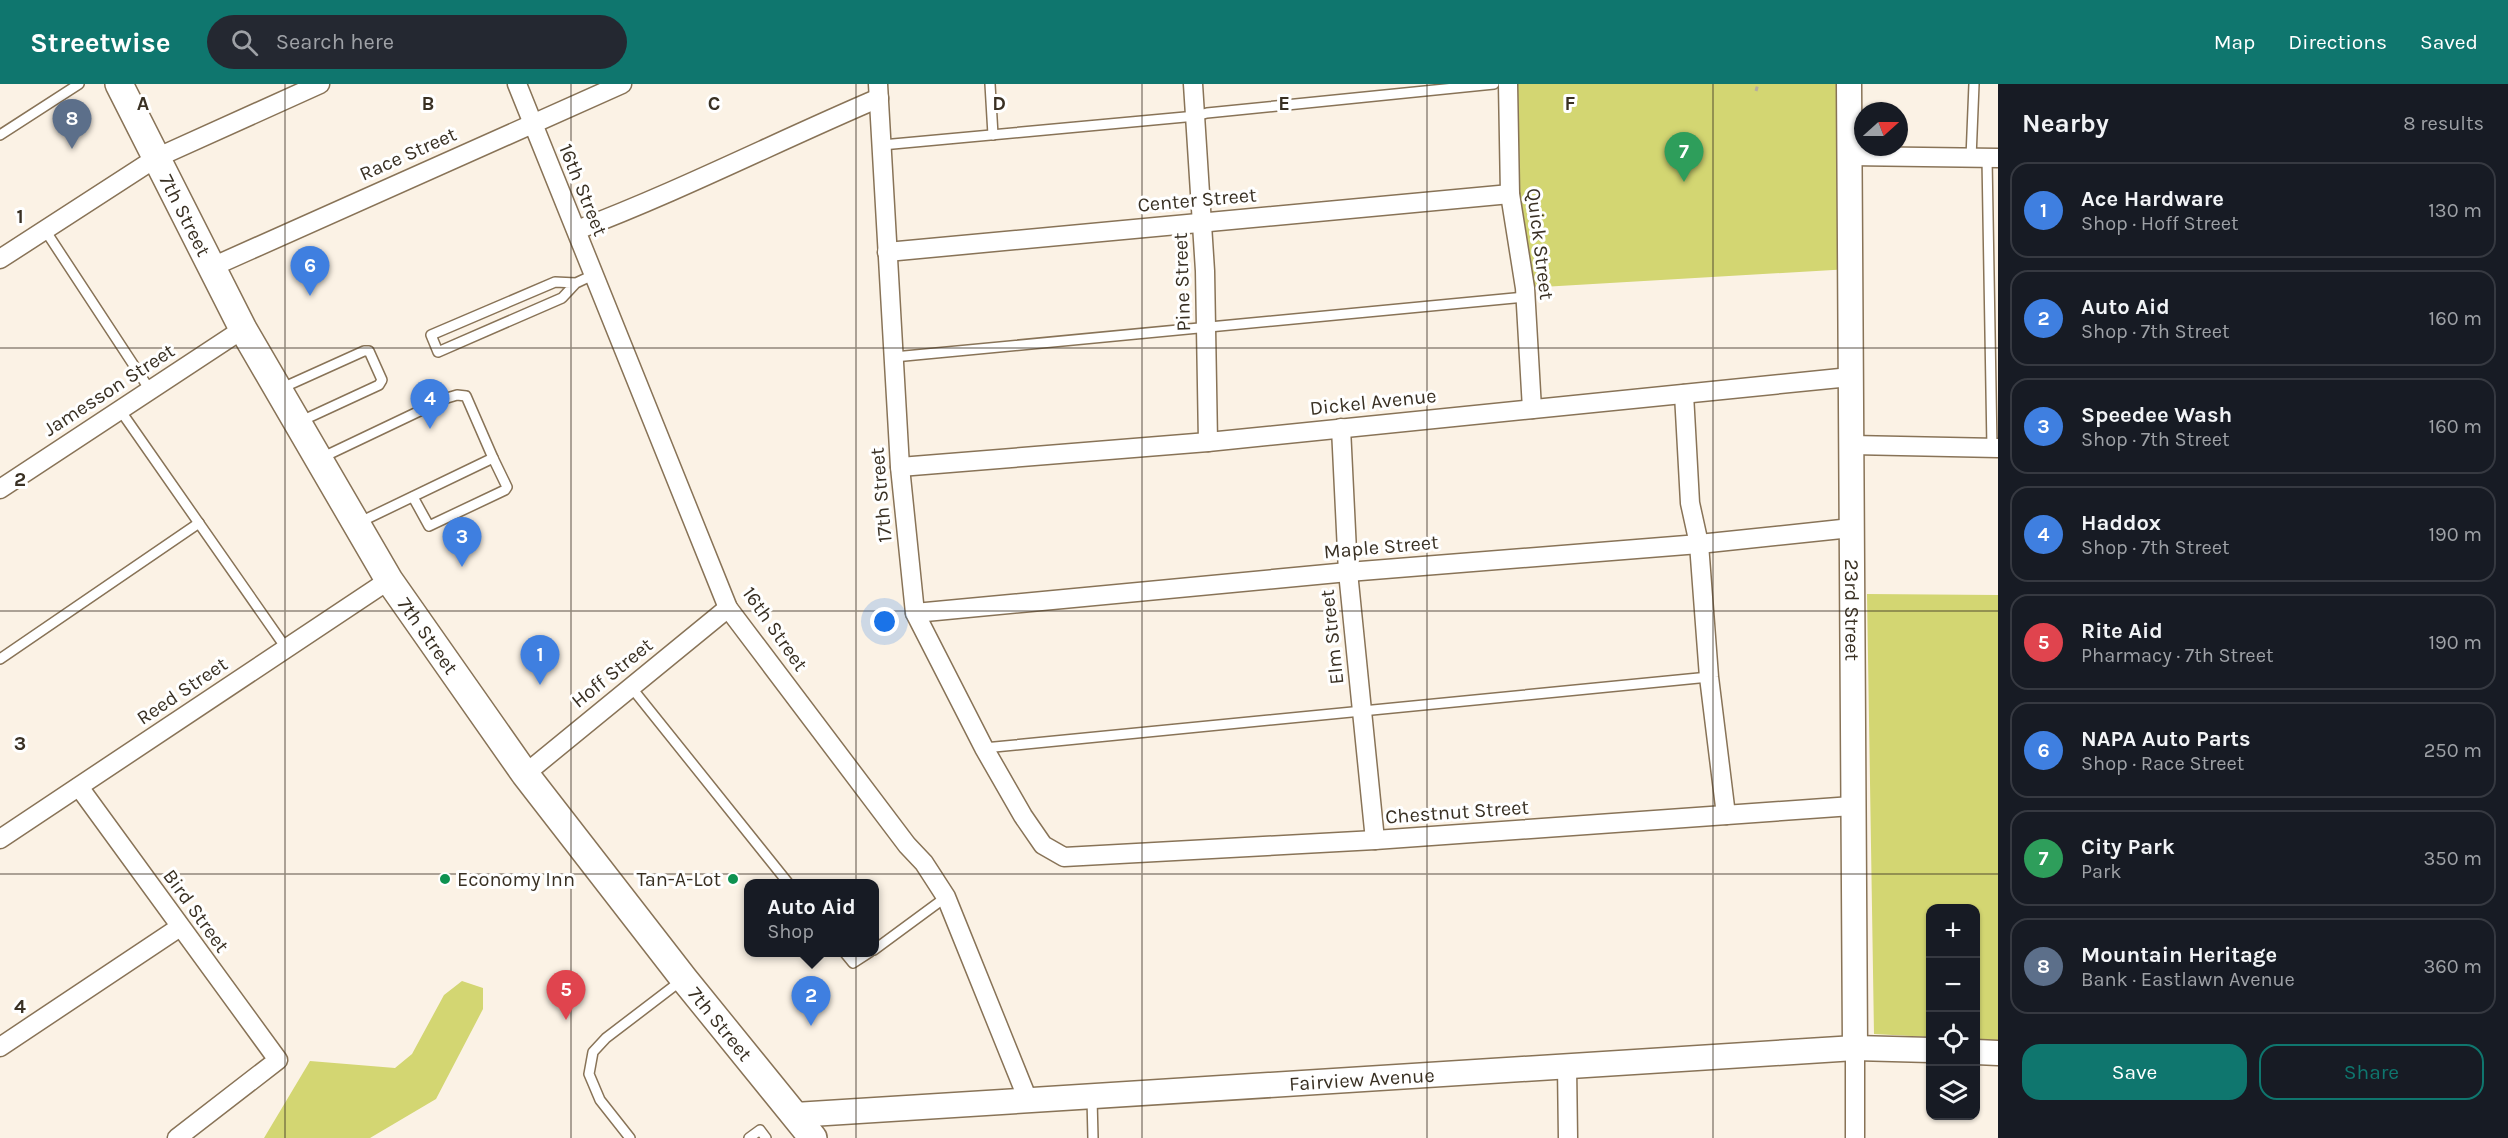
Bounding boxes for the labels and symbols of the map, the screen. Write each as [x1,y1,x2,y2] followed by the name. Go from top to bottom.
[137,92,150,115] text: A
[422,92,434,115] text: B
[708,92,720,115] text: C
[992,92,1006,115] text: D
[1278,92,1290,115] text: E
[1565,92,1576,115] text: F
[52,100,92,149] pin: 8
[1854,102,1908,156] north arrow
[356,122,460,186] street label: Race Street
[1664,132,1704,182] pin: 7
[554,141,612,240] street label: 16th Street
[155,170,216,260] street label: 7th Street
[1137,183,1258,217] street label: Center Street
[1522,187,1558,302] street label: Quick Street
[16,205,24,228] text: 1
[1169,232,1195,332] street label: Pine Street
[290,246,330,296] pin: 6
[39,339,179,441] street label: Jamesson Street
[410,380,450,429] pin: 4
[1309,384,1437,420] street label: Dickel Avenue
[865,446,897,543] street label: 17th Street
[14,468,26,491] text: 2
[442,518,482,567] pin: 3
[1323,530,1440,563] street label: Maple Street
[1840,559,1864,662] street label: 23rd Street
[738,583,813,676] street label: 16th Street
[1316,588,1348,686] street label: Elm Street
[393,593,463,679] street label: 7th Street
[870,607,899,636] your location
[567,633,658,713] street label: Hoff Street
[520,636,560,685] pin: 1
[132,652,232,730] street label: Reed Street
[14,732,26,755] text: 3
[1384,795,1530,828] street label: Chestnut Street
[158,865,234,957] street label: Bird Street
[457,868,575,891] place label: Economy Inn
[636,868,721,891] place label: Tan-A-Lot
[438,872,452,886] marker: Economy Inn
[726,872,740,886] marker: Tan-A-Lot
[546,970,586,1020] pin: 5
[792,976,830,1026] pin: 2
[683,982,758,1066] street label: 7th Street
[14,995,26,1018] text: 4
[1288,1063,1435,1095] street label: Fairview Avenue

